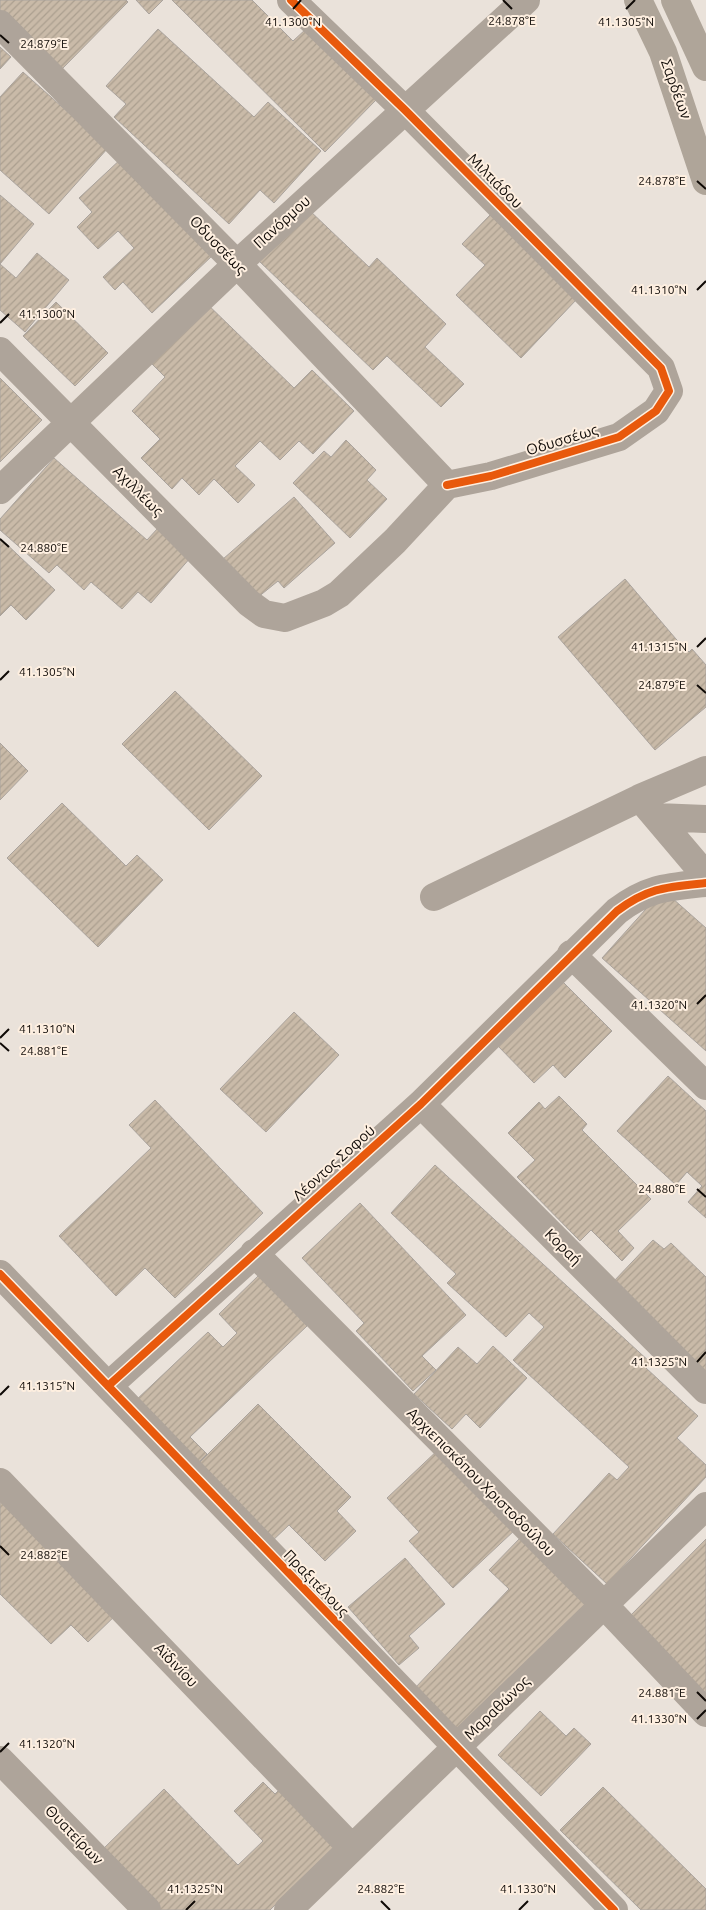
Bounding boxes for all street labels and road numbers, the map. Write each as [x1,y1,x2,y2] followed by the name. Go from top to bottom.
[658,57,695,121] street label: Σαρδέων
[465,150,526,211] street label: Μιλτιάδου
[250,192,313,251] street label: Πανόρμου
[186,212,250,277] street label: Οδυσσέως
[524,421,600,458] street label: Οδυσσέως
[110,462,167,519] street label: Αχιλλέως
[289,1121,378,1204] street label: Λέοντος Σοφού
[542,1225,585,1268] street label: Κοραή
[404,1404,559,1559] street label: Αρχιεπισκόπου Χριστοδούλου
[280,1546,352,1620] street label: Πραξιτέλους
[151,1639,202,1690] street label: Αϊδινίου
[460,1672,533,1743] street label: Μαραθώνος
[42,1802,107,1868] street label: Θυατείρων

